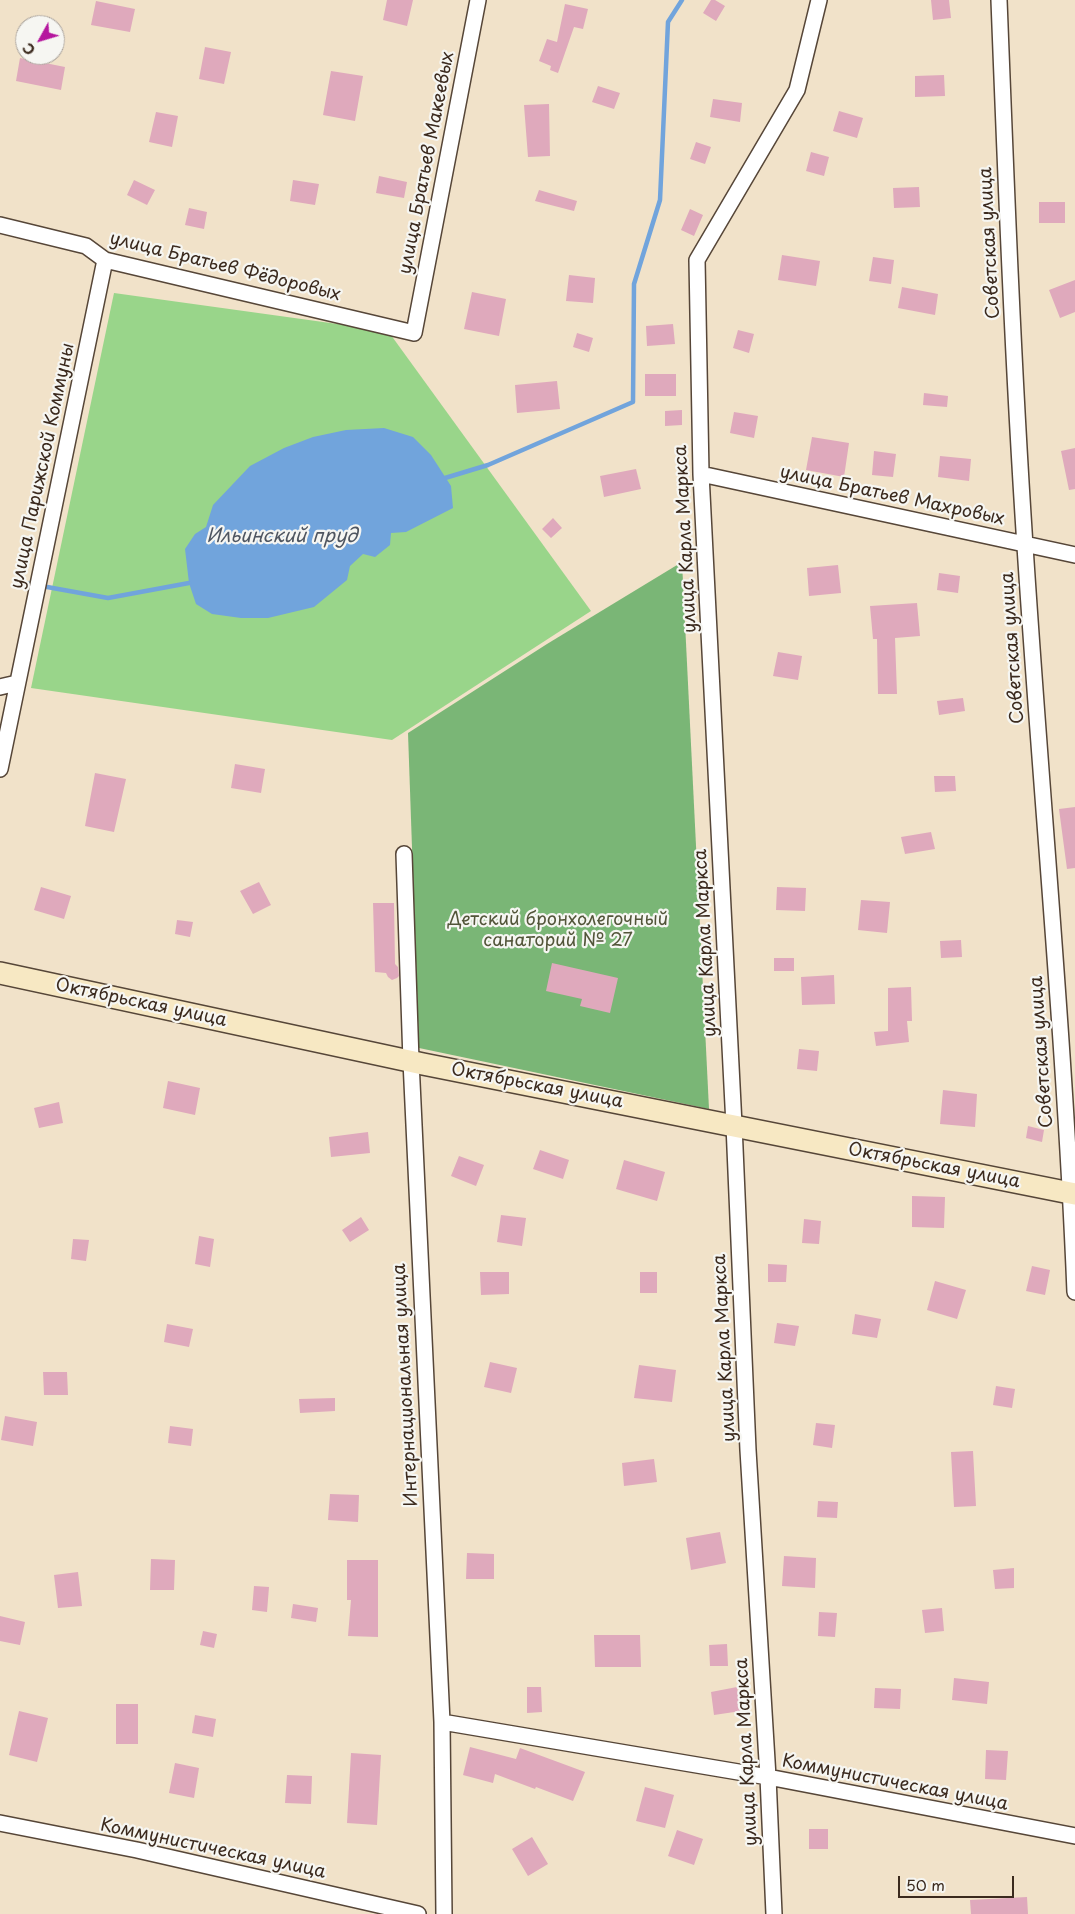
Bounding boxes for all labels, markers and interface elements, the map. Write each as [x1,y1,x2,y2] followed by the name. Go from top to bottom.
[15,15,65,65] north arrow
[17,38,40,60] text: С
[395,50,459,276] street label: улица Братьев Макеевых
[975,167,1005,319] street label: Советская улица
[107,228,343,306] street label: улица Братьев Фёдоровых
[6,341,80,591] street label: улица Парижской Коммуны
[670,444,702,634] street label: улица Карла Маркса
[778,462,1006,530] street label: улица Братьев Махровых
[207,526,357,548] water label: Ильинский пруд
[997,571,1029,725] street label: Советская улица
[690,848,722,1038] street label: улица Карла Маркса
[448,909,668,952] park label: Детский бронхолегочный санаторий № 27
[53,974,229,1032] street label: Октябрьская улица
[1026,975,1058,1129] street label: Советская улица
[449,1059,625,1113] street label: Октябрьская улица
[846,1139,1022,1193] street label: Октябрьская улица
[709,1253,741,1443] street label: улица Карла Маркса
[389,1263,423,1507] street label: Интернациональная улица
[731,1657,763,1847] street label: улица Карла Маркса
[780,1750,1010,1816] street label: Коммунистическая улица
[98,1815,328,1883] street label: Коммунистическая улица
[900,1866,1016,1898] scale bar
[906,1873,945,1896] text: 50 m

